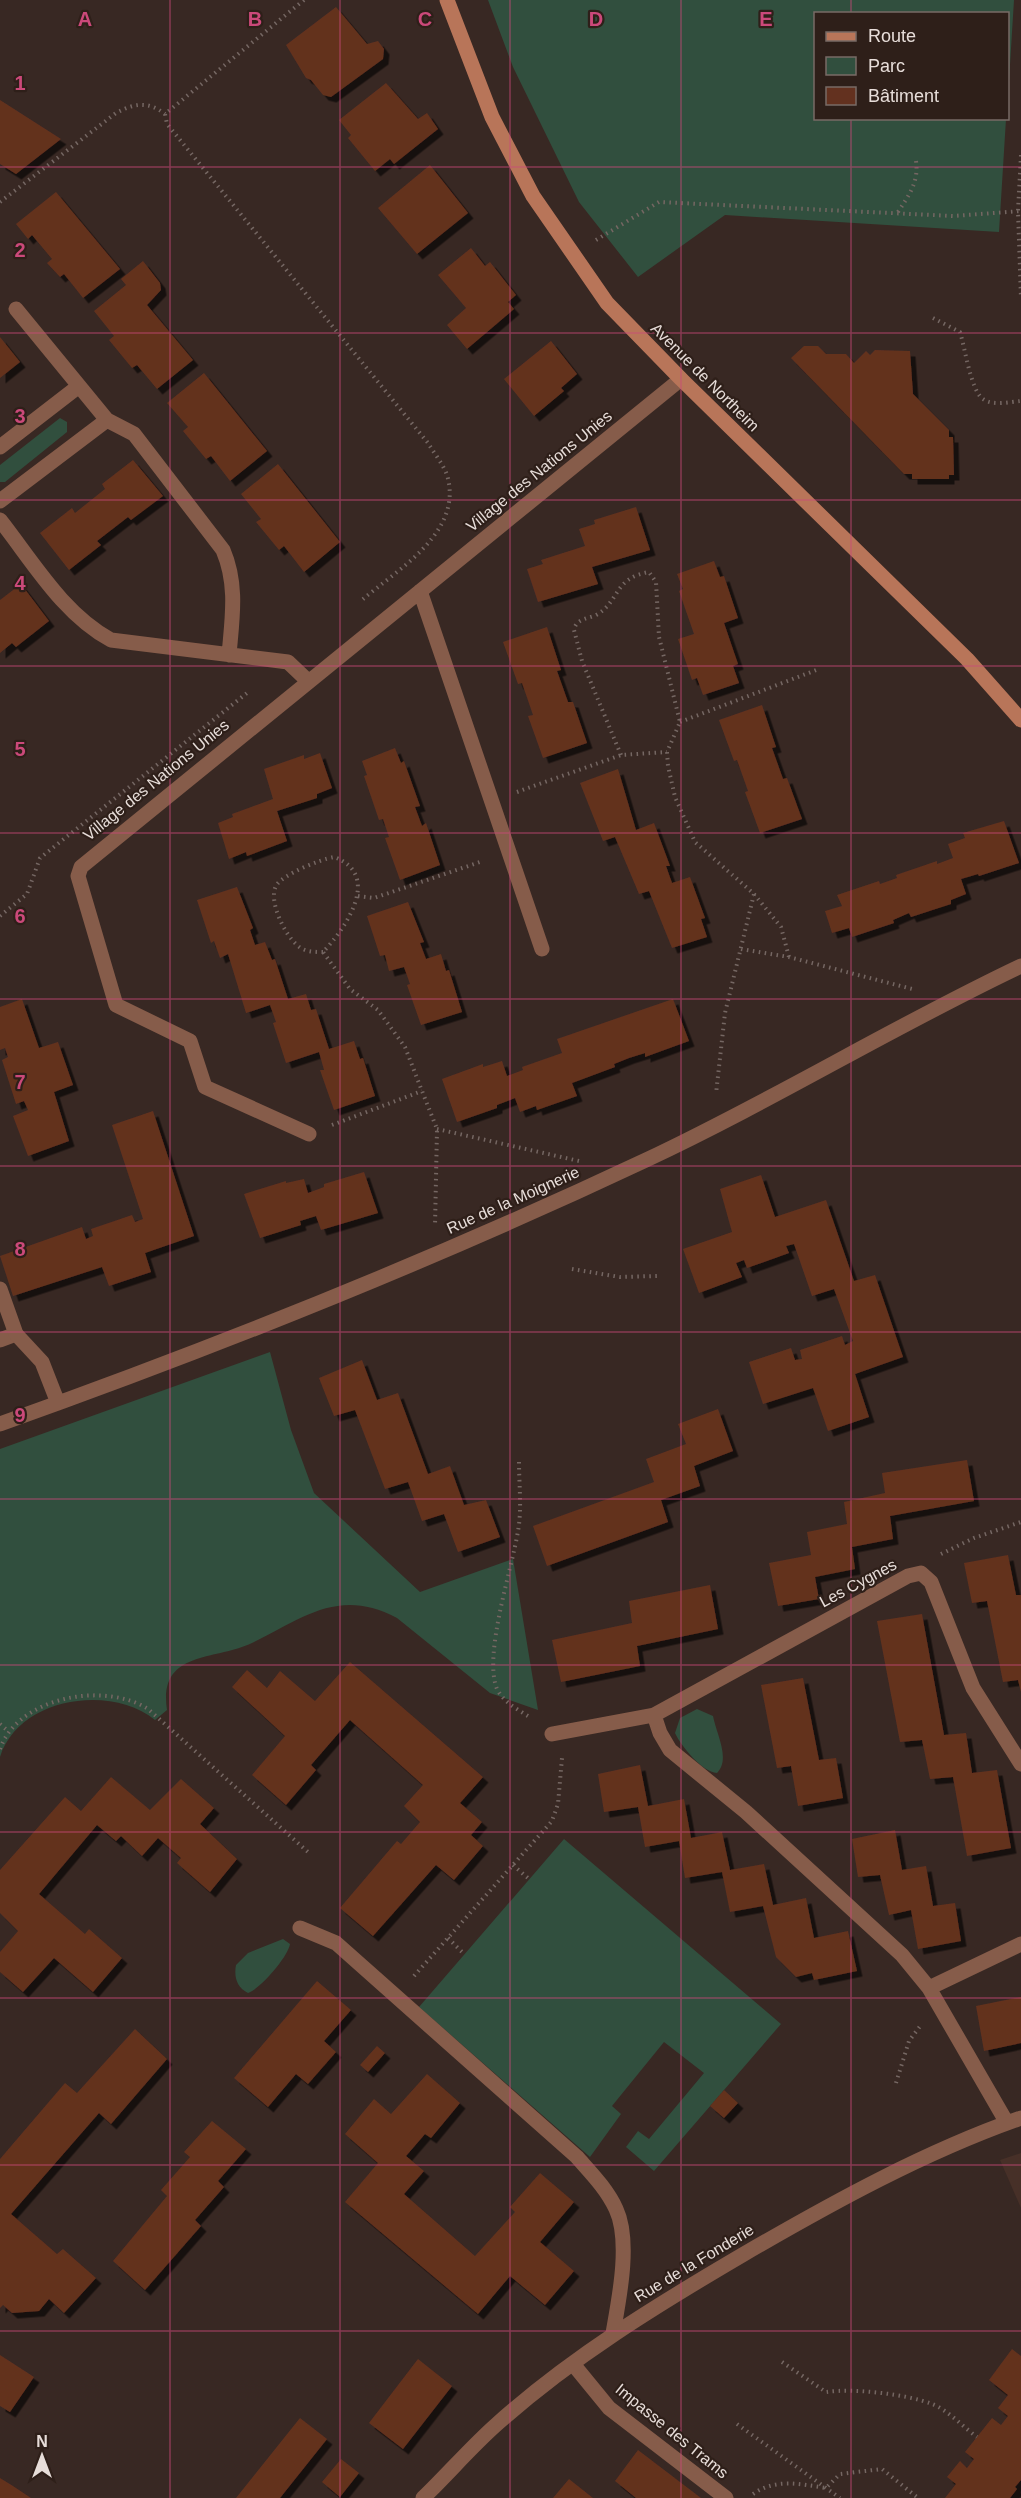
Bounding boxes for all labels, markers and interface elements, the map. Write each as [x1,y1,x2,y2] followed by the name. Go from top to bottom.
[78,8,92,30] text: A
[248,8,262,30] text: B
[418,8,432,30] text: C
[589,8,603,30] text: D
[759,8,773,30] text: E
[814,12,1009,120] legend
[868,26,916,46] text: Route
[868,56,905,76] text: Parc
[14,72,26,94] text: 1
[868,86,939,106] text: Bâtiment
[14,239,26,261] text: 2
[648,320,762,434] street label: Avenue de Northeim
[14,405,26,427] text: 3
[463,407,615,535] street label: Village des Nations Unies
[14,572,26,594] text: 4
[80,716,232,844] street label: Village des Nations Unies
[14,738,26,760] text: 5
[14,905,26,927] text: 6
[14,1071,26,1093] text: 7
[444,1163,582,1237] street label: Rue de la Moignerie
[14,1238,26,1260] text: 8
[14,1404,26,1426] text: 9
[817,1556,899,1610] street label: Les Cygnes
[631,2221,757,2305] street label: Rue de la Fonderie
[612,2380,732,2482] street label: Impasse des Trams
[12,2426,72,2486] north arrow
[36,2433,48,2450] text: N

